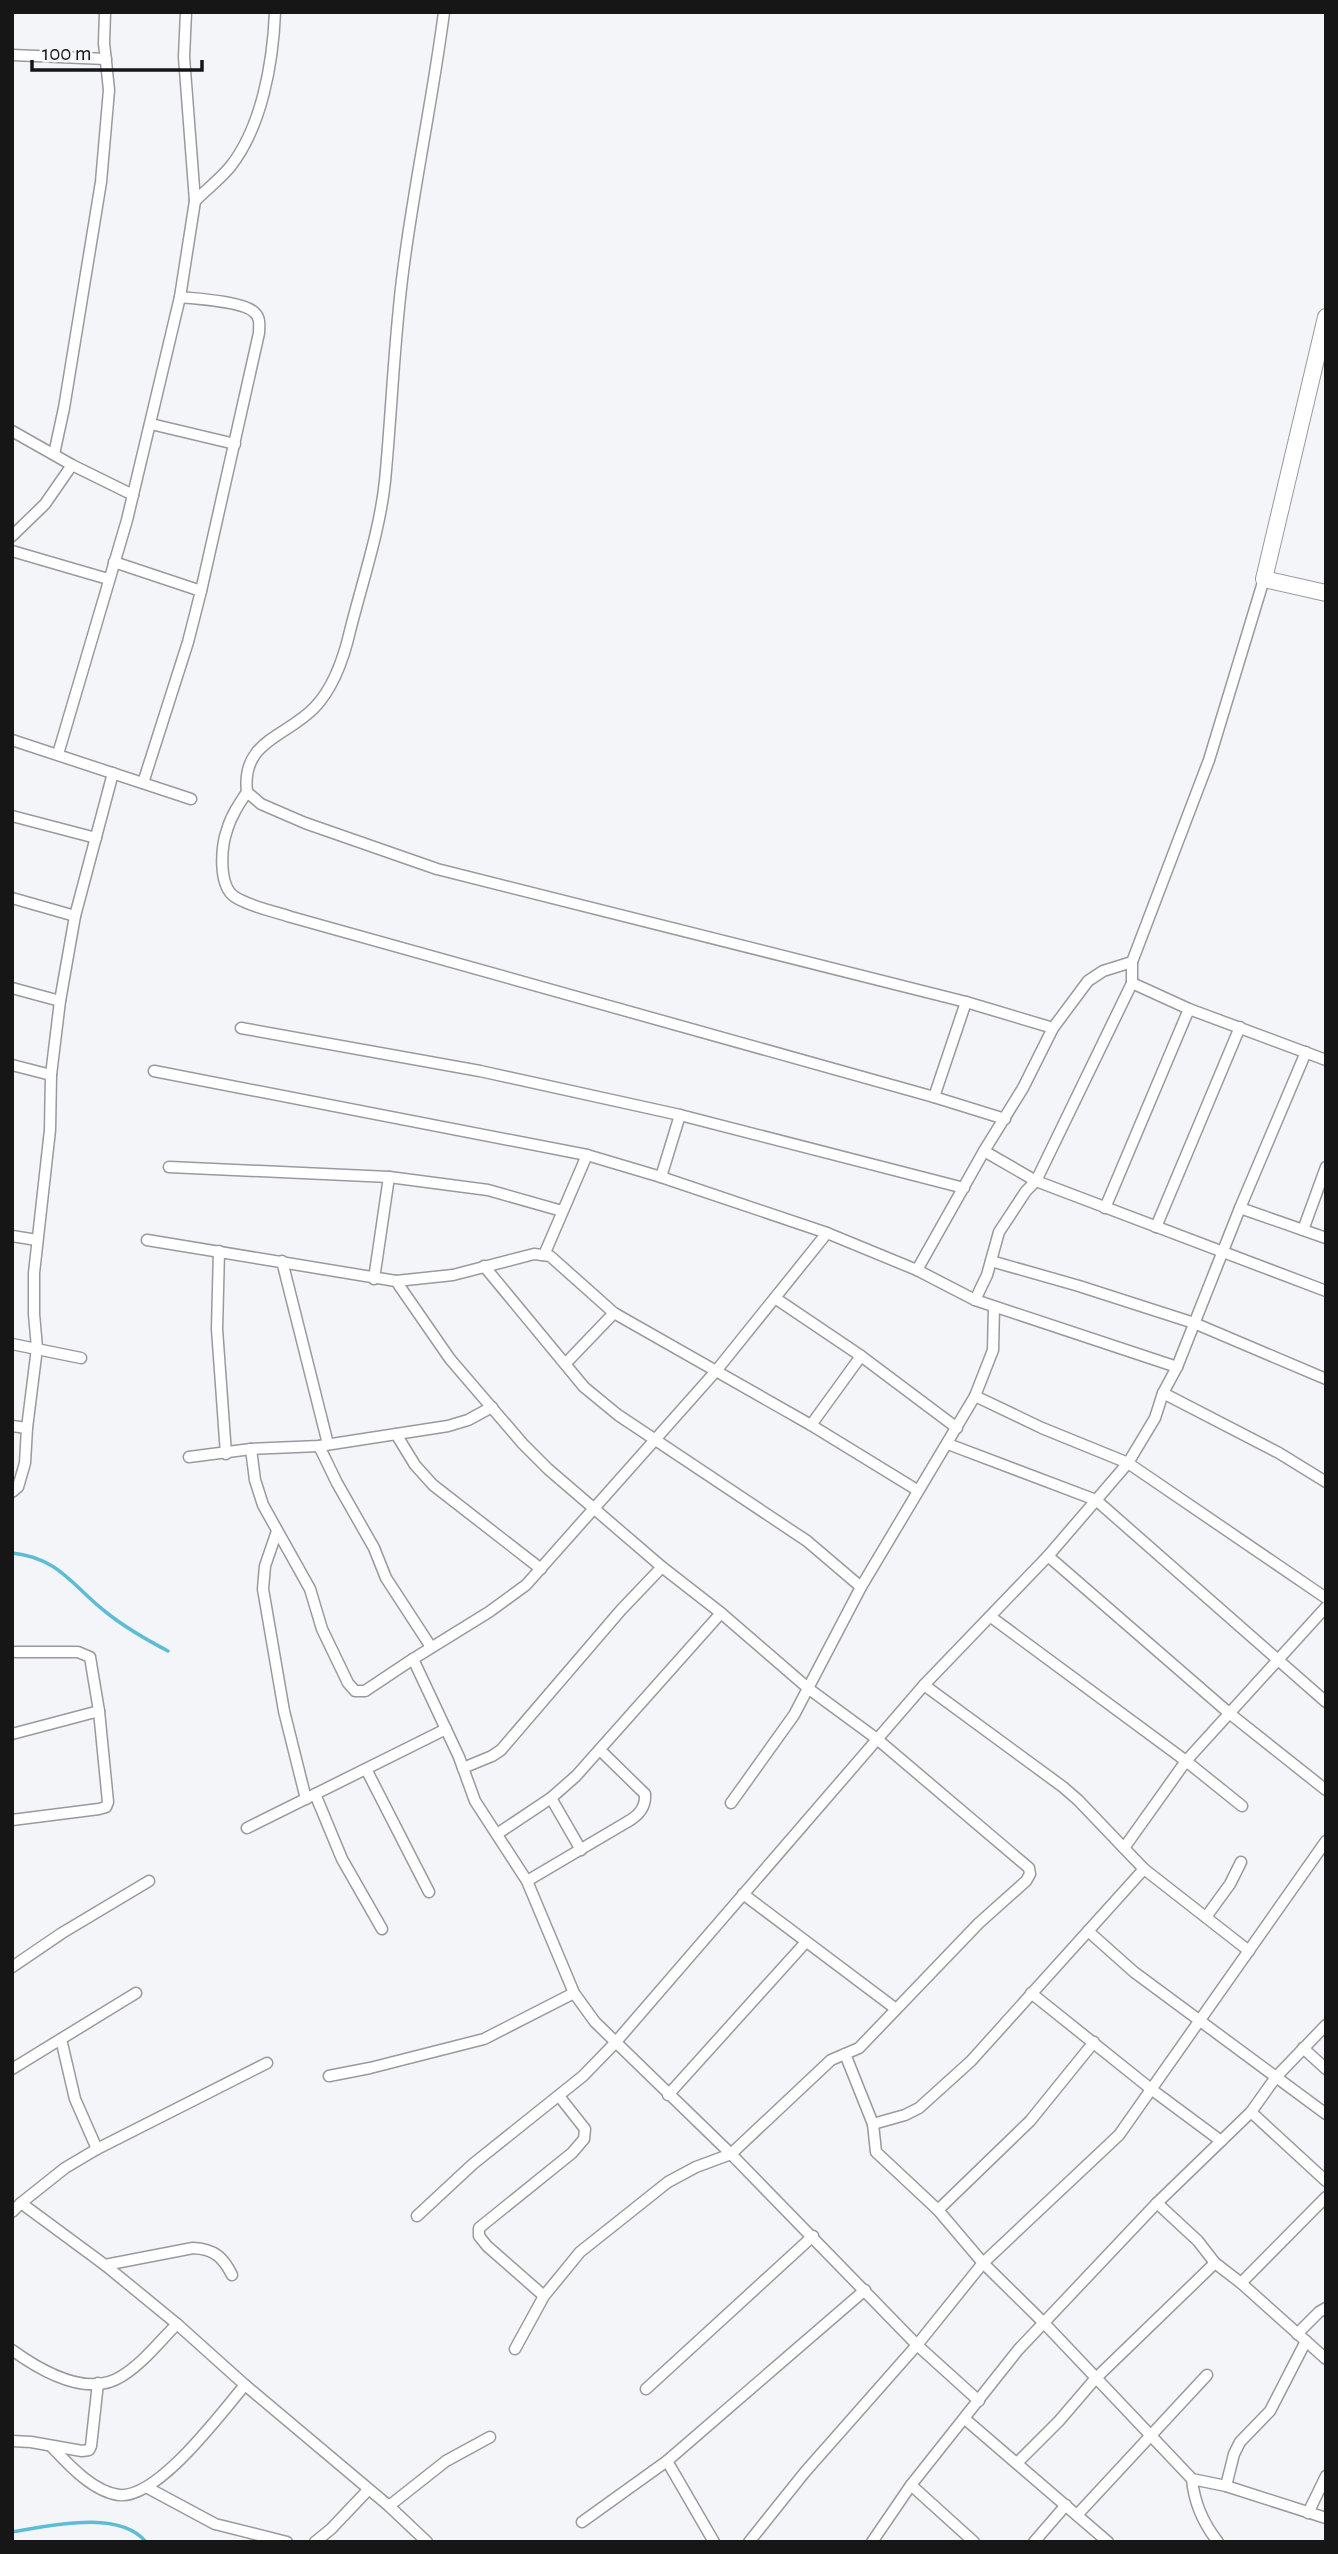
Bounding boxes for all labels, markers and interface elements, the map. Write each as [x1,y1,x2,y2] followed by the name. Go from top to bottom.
[32,28,201,72] scale bar
[42,43,92,64] text: 100 m

